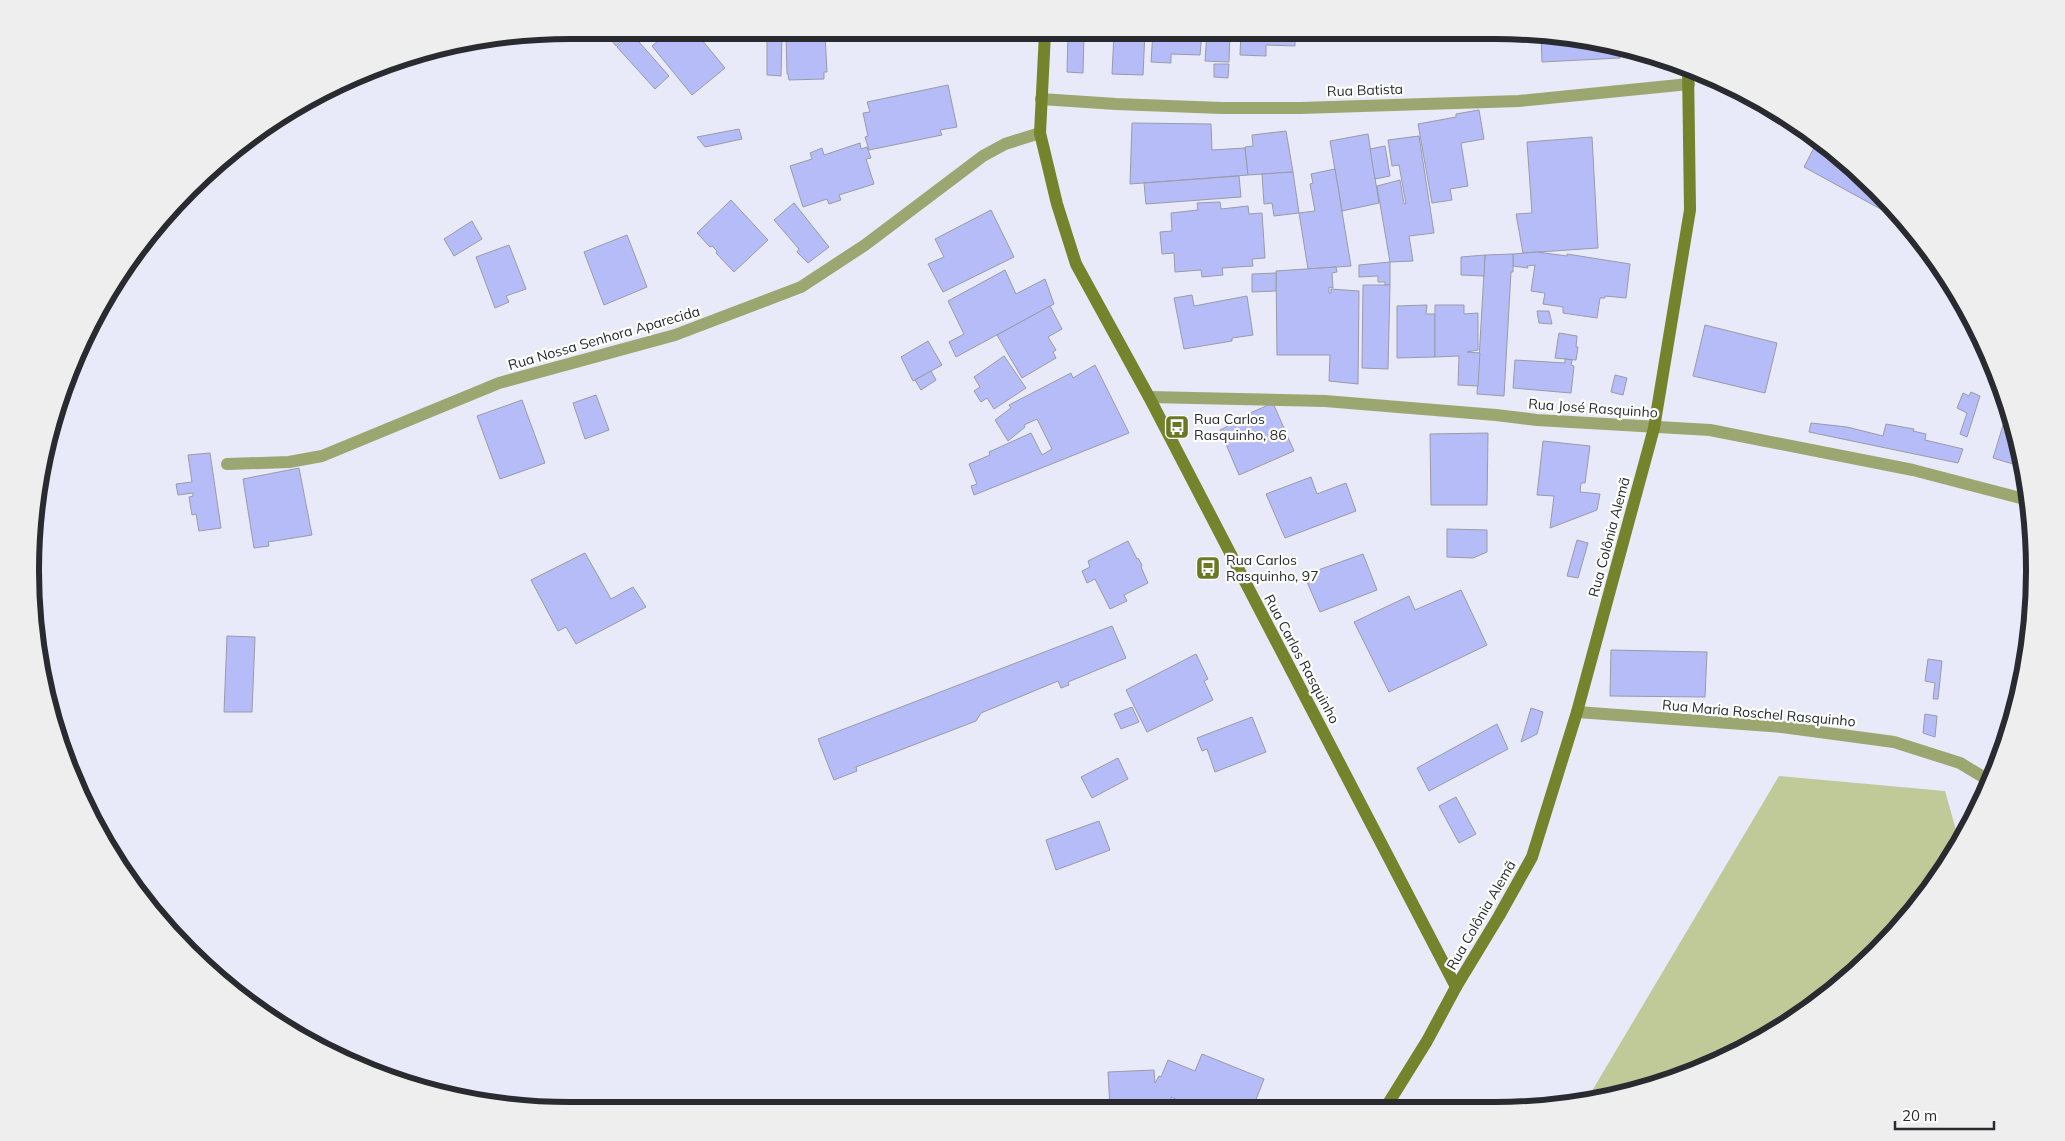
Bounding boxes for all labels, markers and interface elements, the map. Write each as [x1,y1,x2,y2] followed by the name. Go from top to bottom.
[1327,80,1403,100] street label: Rua Batista
[506,302,702,374] street label: Rua Nossa Senhora Aparecida
[1528,394,1658,422] street label: Rua José Rasquinho
[1194,410,1287,444] place label: Rua Carlos Rasquinho, 86
[1164,414,1190,440] bus stop icon: Rua Carlos Rasquinho, 86
[1584,475,1634,599] street label: Rua Colônia Alemã
[1226,551,1319,585] place label: Rua Carlos Rasquinho, 97
[1195,555,1221,581] bus stop icon: Rua Carlos Rasquinho, 97
[1260,591,1344,727] street label: Rua Carlos Rasquinho
[1662,696,1856,730] street label: Rua Maria Roschel Rasquinho
[1442,857,1520,973] street label: Rua Colônia Alemã
[1895,1098,1994,1130] scale bar
[1902,1106,1937,1125] text: 20 m

